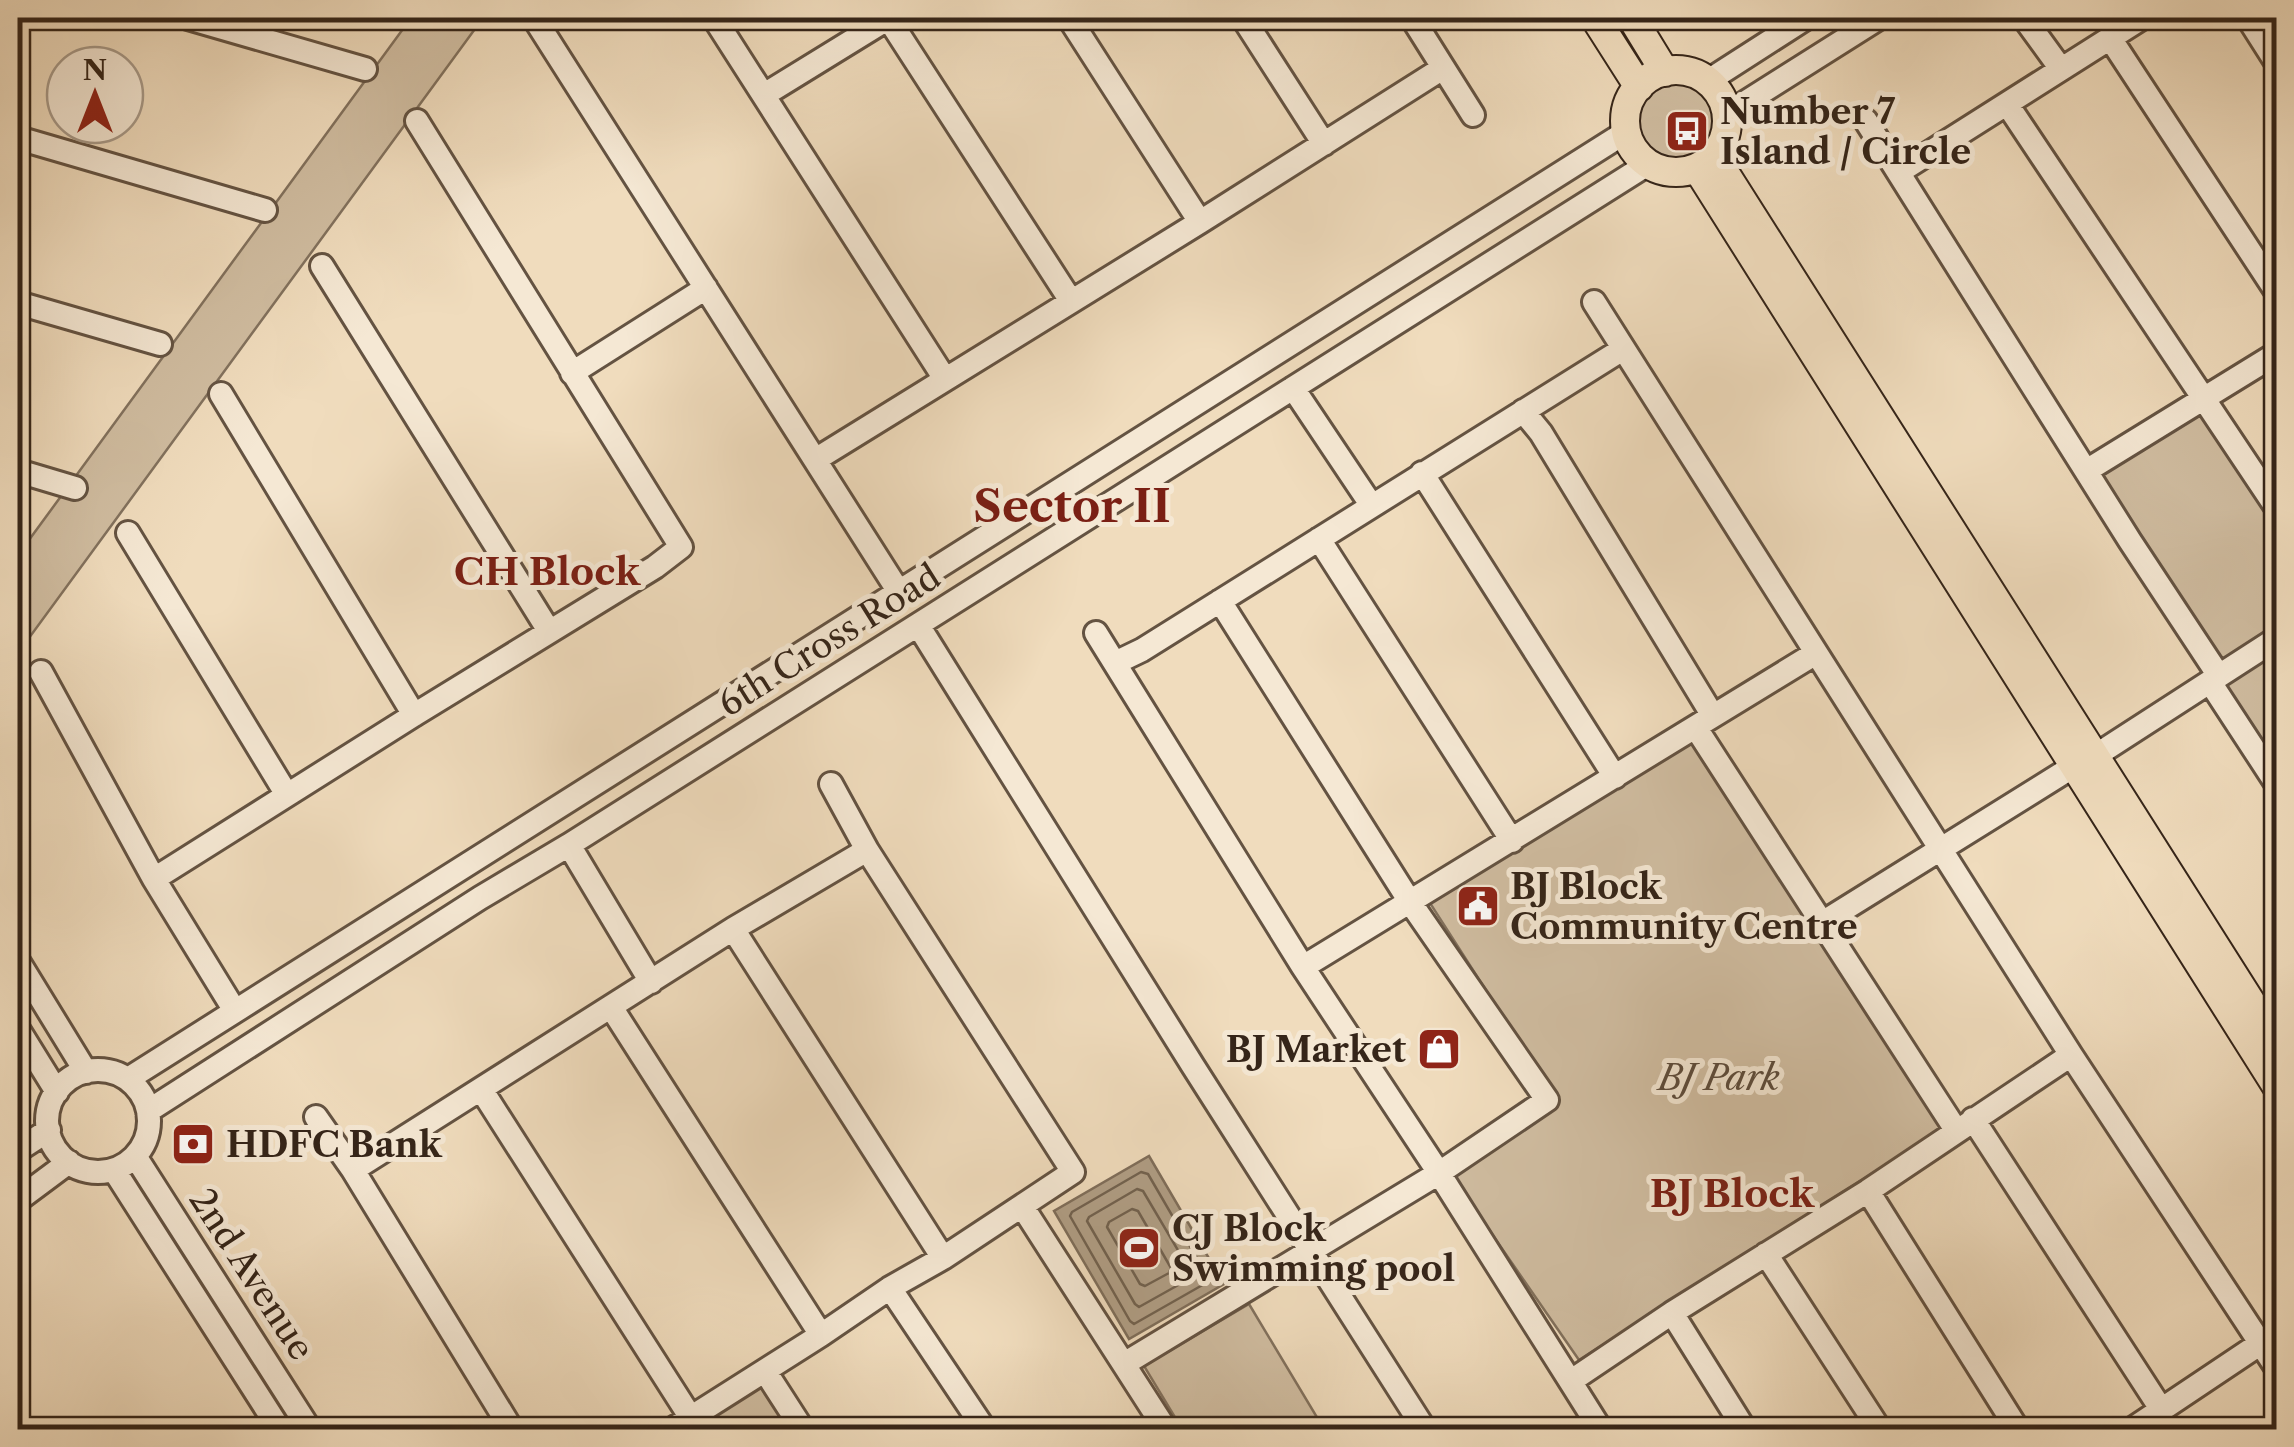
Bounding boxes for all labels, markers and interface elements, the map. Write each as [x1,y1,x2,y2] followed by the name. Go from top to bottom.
[45,45,145,145] north arrow
[83,53,107,87] text: N
[1720,90,1971,173] place label: Number 7 Island / Circle
[1664,108,1710,154] bus stop icon: Number 7 Island / Circle
[973,478,1171,534] district label: Sector II
[454,548,641,595] district label: CH Block
[710,555,948,725] street label: 6th Cross Road
[1510,865,1858,948] place label: BJ Block Community Centre
[1455,883,1501,929] public building icon: BJ Block Community Centre
[1416,1026,1462,1072] shop icon: BJ Market
[1226,1028,1406,1071] place label: BJ Market
[1655,1056,1780,1099] park label: BJ Park
[170,1121,216,1167] bank icon: HDFC Bank
[226,1123,443,1166] place label: HDFC Bank
[1650,1170,1815,1217] district label: BJ Block
[181,1180,323,1368] street label: 2nd Avenue
[1172,1207,1455,1290] place label: CJ Block Swimming pool
[1116,1225,1162,1271] sports icon: CJ Block Swimming pool

